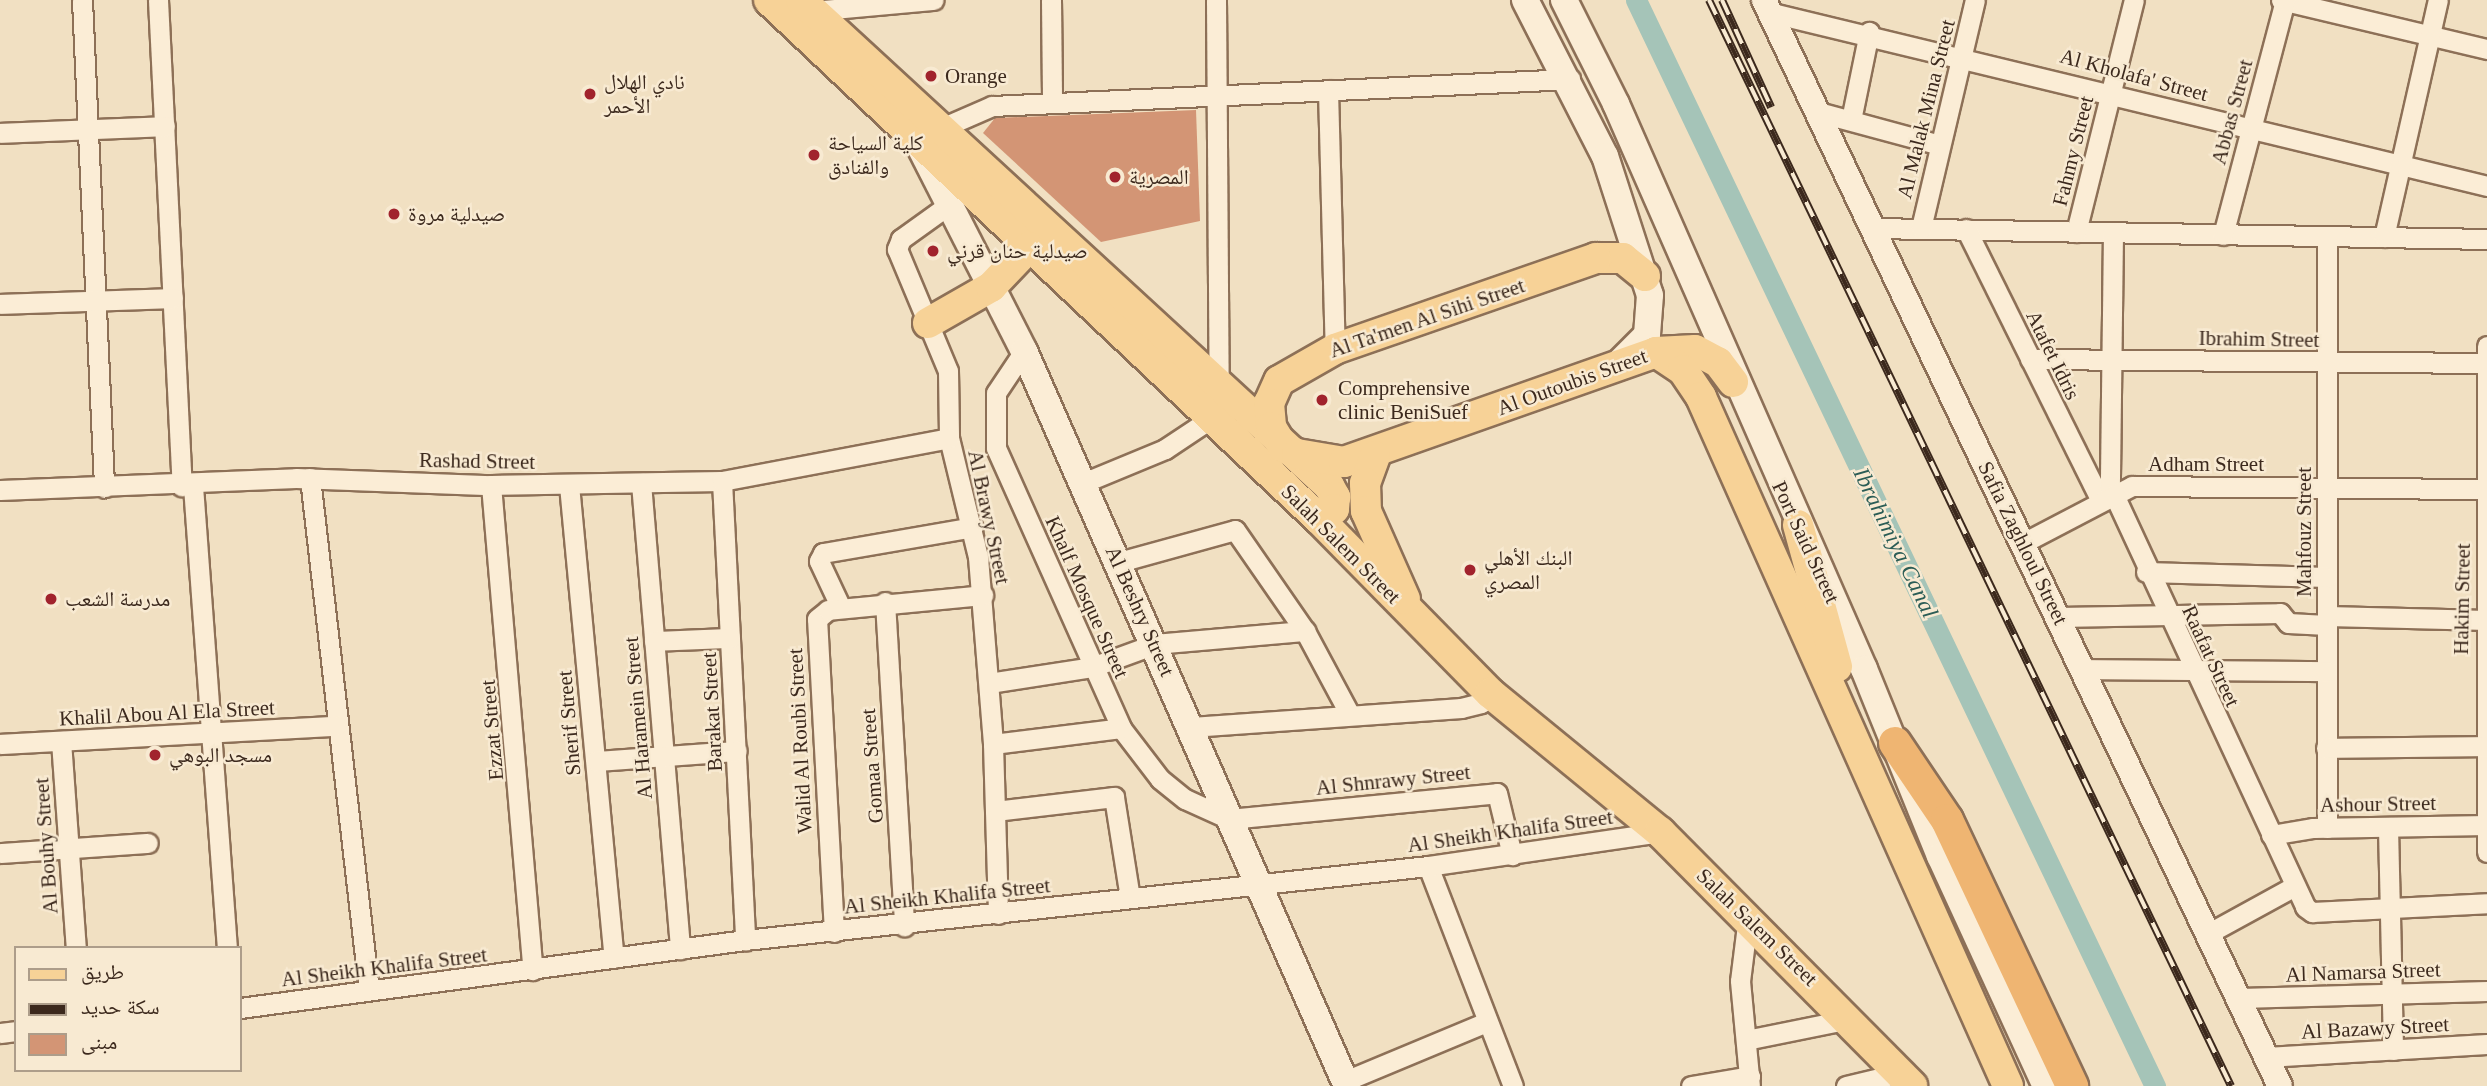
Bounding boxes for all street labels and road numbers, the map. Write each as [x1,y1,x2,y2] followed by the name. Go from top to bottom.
[1892,17,1960,201] street label: Al Malak Mina Street
[2057,43,2211,107] street label: Al Kholafa' Street
[2206,57,2258,167] street label: Abbas Street
[2047,93,2099,209] street label: Fahmy Street
[1325,272,1529,364] street label: Al Ta'men Al Sihi Street
[2021,306,2085,404] street label: Atafet Idris
[2198,325,2320,353] street label: Ibrahim Street
[1494,343,1650,421] street label: Al Outoubis Street
[419,447,535,475] street label: Rashad Street
[962,448,1016,586] street label: Al Brawy Street
[2148,451,2264,477] street label: Adham Street
[1973,457,2073,629] street label: Safia Zaghloul Street
[2291,467,2317,597] street label: Mahfouz Street
[1767,477,1845,607] street label: Port Said Street
[1276,479,1406,609] street label: Salah Salem Street
[1040,512,1134,682] street label: Khalf Mosque Street
[1100,542,1180,680] street label: Al Beshry Street
[2448,543,2476,655] street label: Hakim Street
[2177,601,2245,711] street label: Raafat Street
[618,636,658,800] street label: Al Haramein Street
[783,647,817,835] street label: Walid Al Roubi Street
[696,652,728,772] street label: Barakat Street
[552,669,586,777] street label: Sherif Street
[475,679,509,781] street label: Ezzat Street
[57,695,277,731] street label: Khalil Abou Al Ela Street
[855,708,889,824] street label: Gomaa Street
[1315,759,1471,801] street label: Al Shnrawy Street
[29,777,63,915] street label: Al Bouhy Street
[2320,790,2436,818] street label: Ashour Street
[1406,804,1614,858] street label: Al Sheikh Khalifa Street
[1691,863,1823,991] street label: Salah Salem Street
[843,873,1051,919] street label: Al Sheikh Khalifa Street
[280,942,488,992] street label: Al Sheikh Khalifa Street
[2285,957,2441,987] street label: Al Namarsa Street
[2300,1012,2450,1044] street label: Al Bazawy Street

